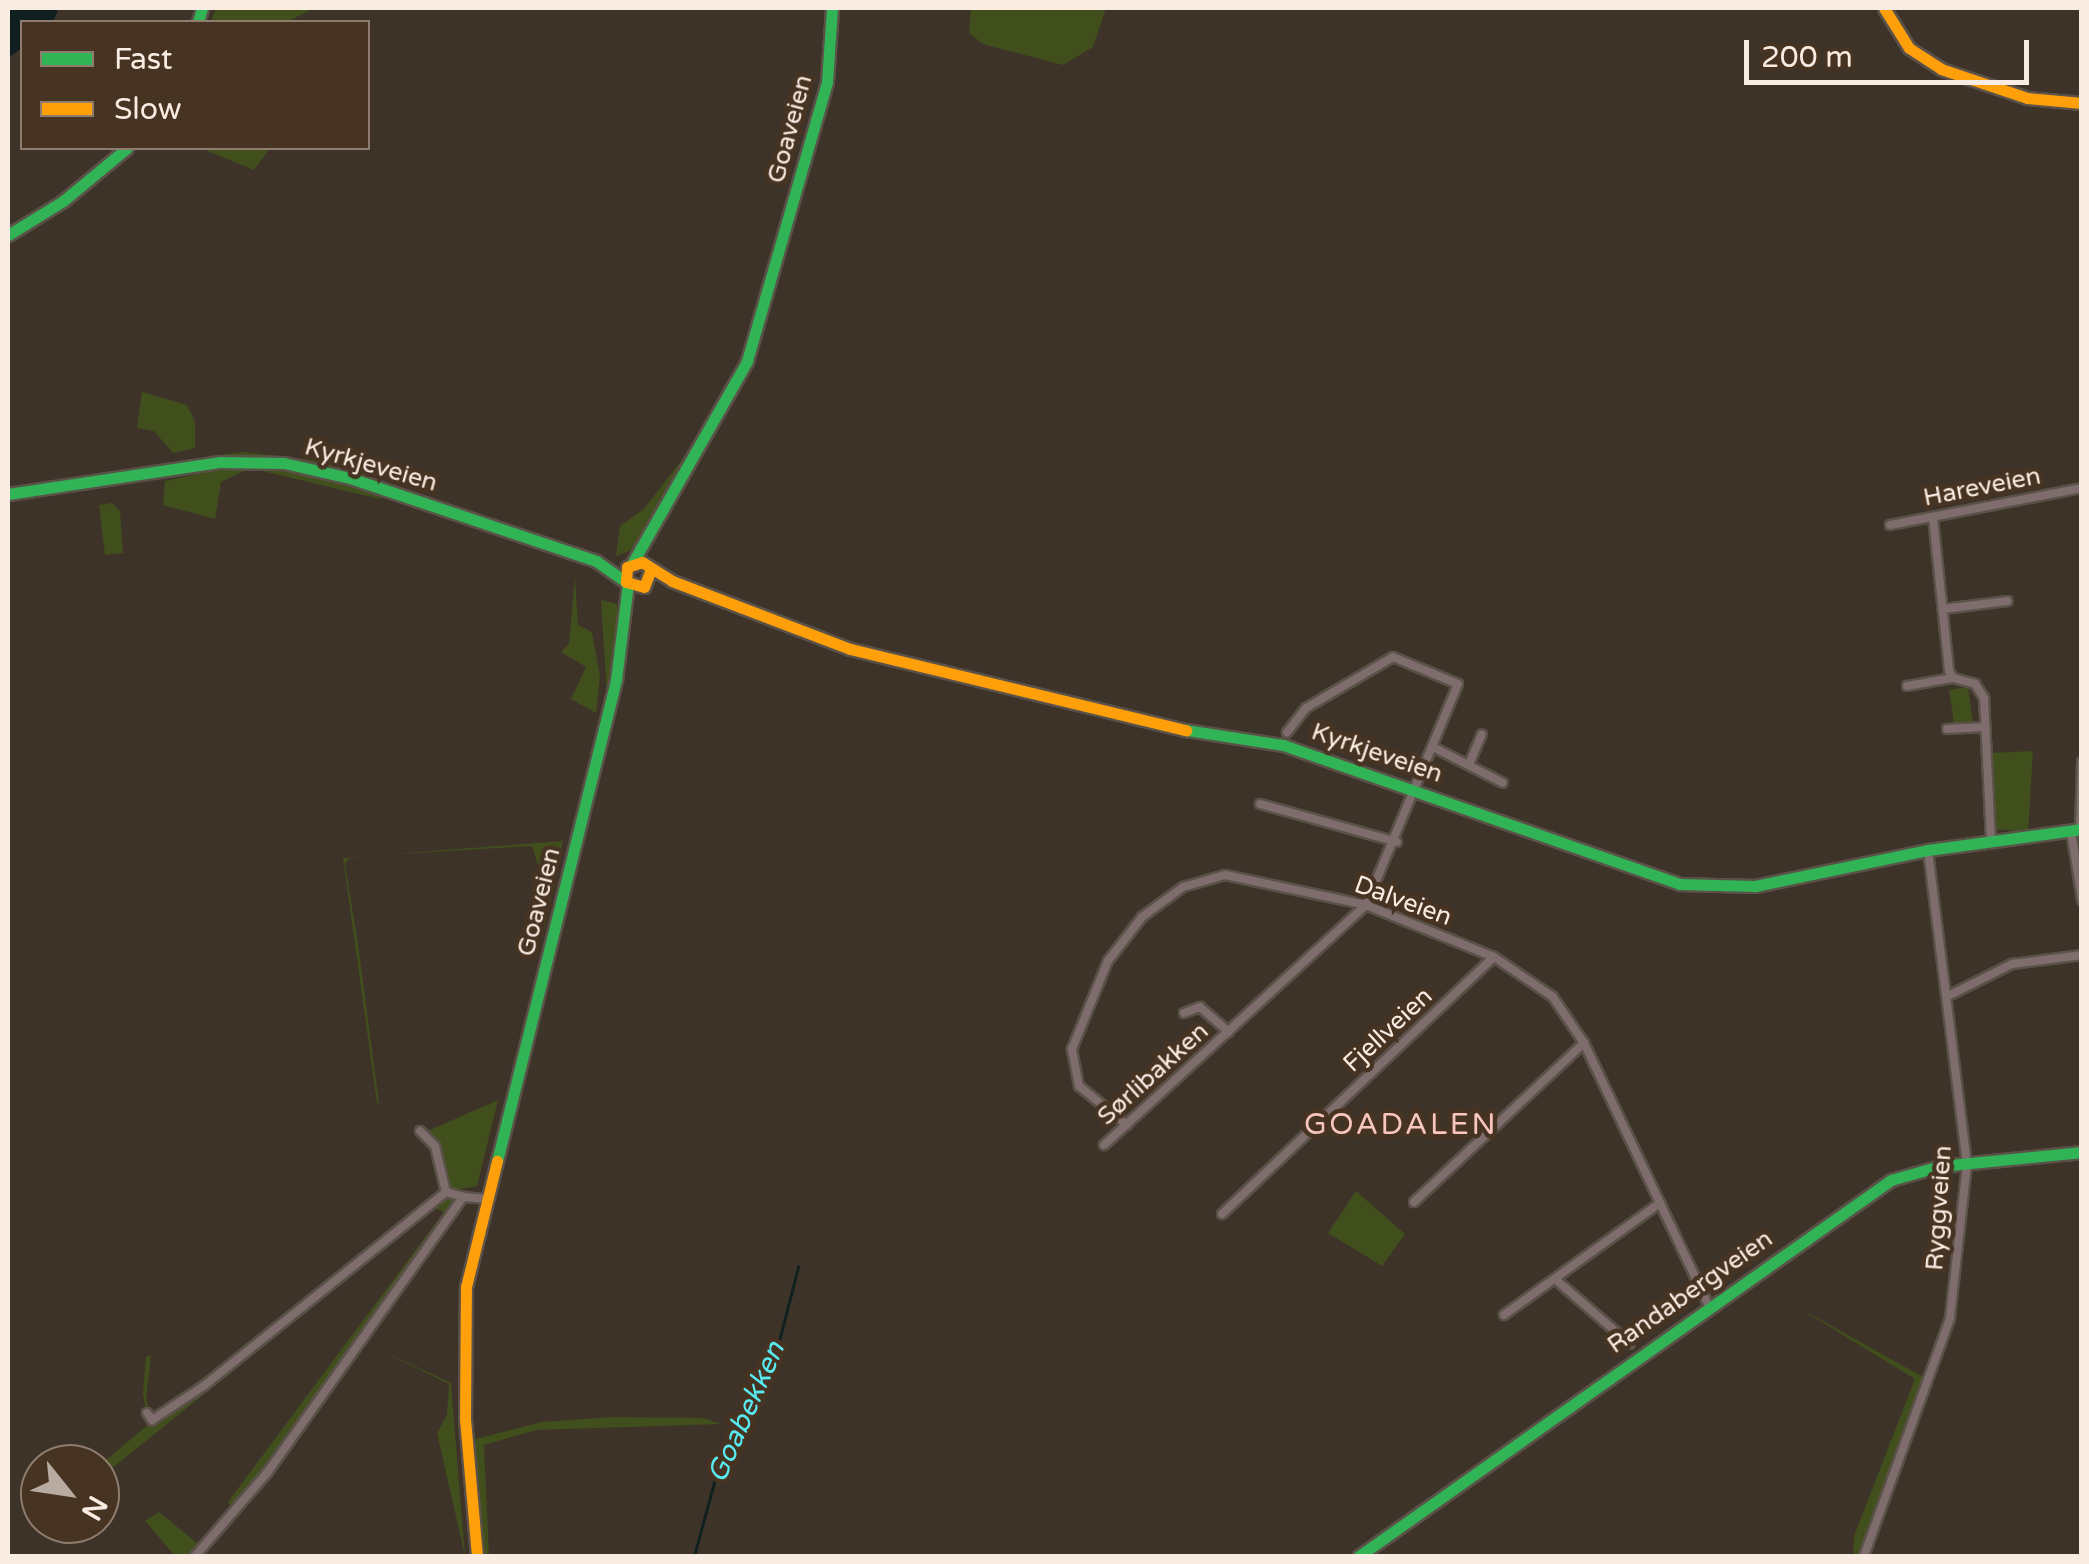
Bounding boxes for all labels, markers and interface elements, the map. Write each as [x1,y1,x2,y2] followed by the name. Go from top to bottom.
[20,20,370,150] legend
[1749,20,2034,82] scale bar
[1761,39,1853,76] text: 200 m
[114,41,173,78] text: Fast
[761,72,819,186] street label: Goaveien
[114,91,182,128] text: Slow
[301,432,441,498] street label: Kyrkjeveien
[1921,461,2043,513] street label: Hareveien
[1308,717,1446,789] street label: Kyrkjeveien
[511,845,567,959] street label: Goaveien
[1350,870,1456,932] street label: Dalveien
[1337,981,1439,1079] street label: Fjellveien
[1091,1016,1215,1132] street label: Sørlibakken
[1304,1107,1498,1143] district label: GOADALEN
[1920,1144,1958,1272] street label: Ryggveien
[1602,1224,1778,1360] street label: Randabergveien
[700,1336,792,1488] water label: Goabekken
[20,1444,120,1544] north arrow
[74,1490,115,1526] text: N

